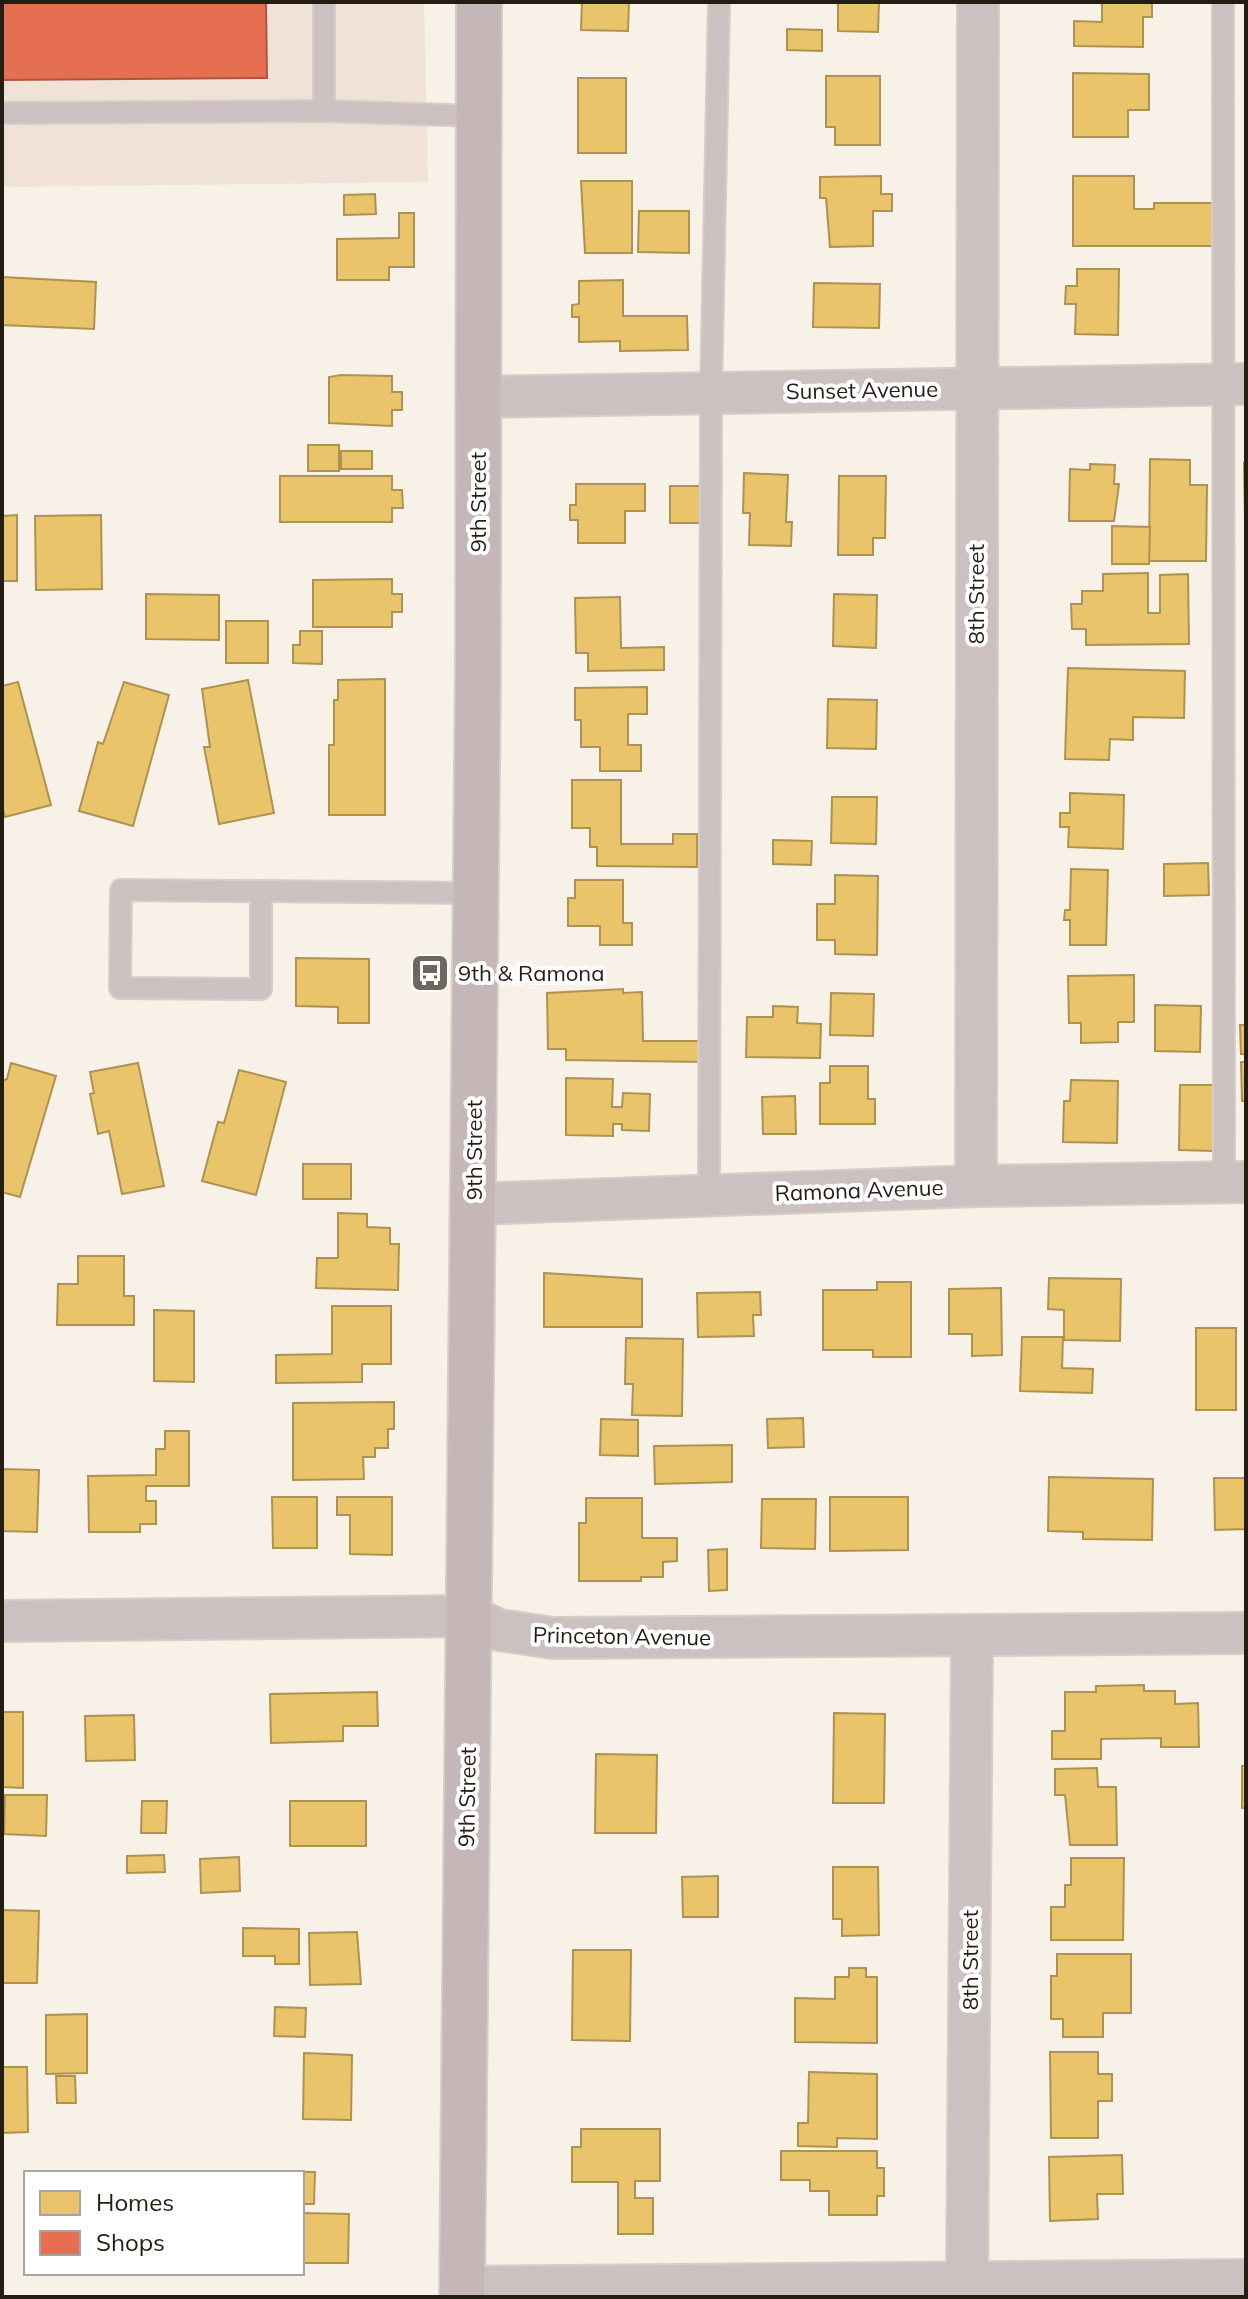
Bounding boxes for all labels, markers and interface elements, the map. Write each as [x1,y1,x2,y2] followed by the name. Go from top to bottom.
[786,375,938,405] street label: Sunset Avenue
[464,452,492,552] street label: 9th Street
[962,544,990,644] street label: 8th Street
[409,952,451,994] bus stop icon: 9th & Ramona
[458,959,604,987] place label: 9th & Ramona
[460,1100,488,1200] street label: 9th Street
[774,1173,944,1207] street label: Ramona Avenue
[533,1620,711,1652] street label: Princeton Avenue
[452,1746,482,1847] street label: 9th Street
[956,1910,984,2010] street label: 8th Street
[24,2171,304,2275] legend
[96,2187,174,2217] text: Homes
[96,2227,165,2257] text: Shops

